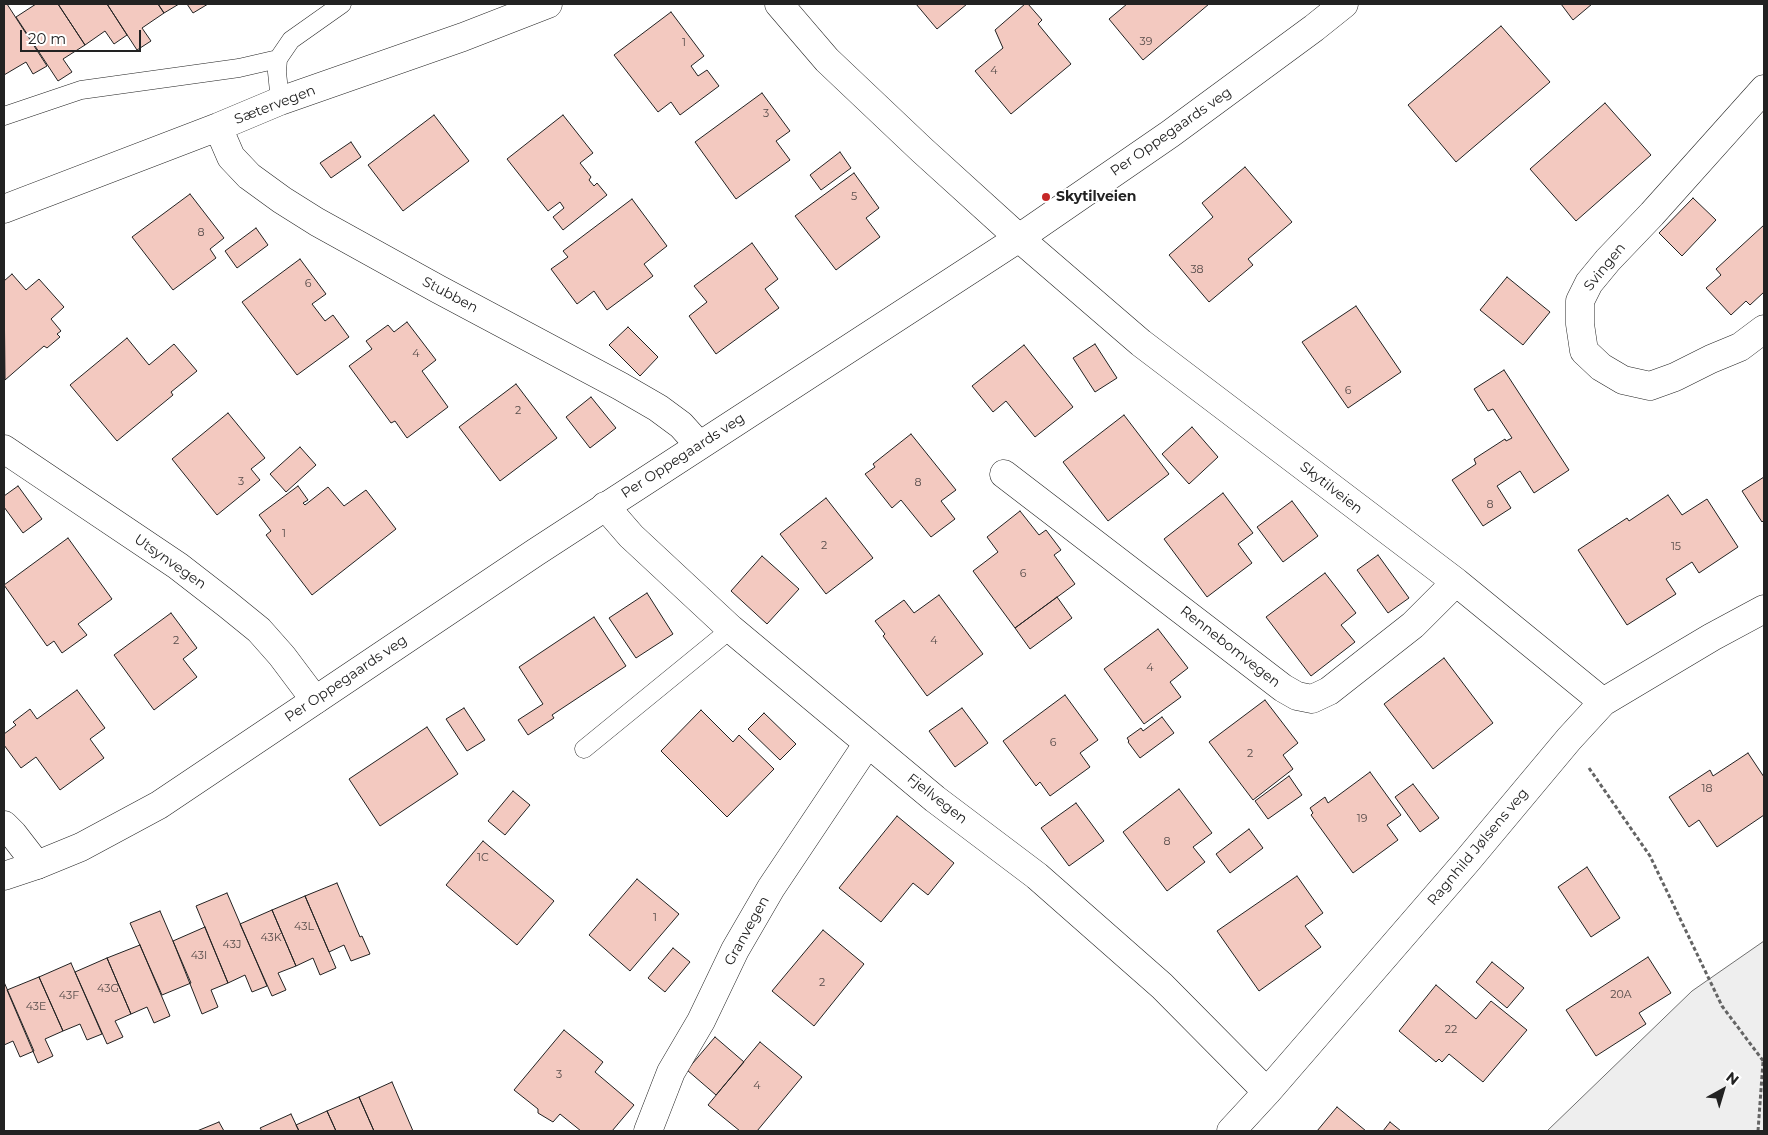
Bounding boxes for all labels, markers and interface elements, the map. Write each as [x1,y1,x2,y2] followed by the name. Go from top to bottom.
[22,20,144,52] scale bar
[28,29,66,48] text: 20 m
[1140,35,1152,49] house number: 39
[682,36,686,50] house number: 1
[990,64,998,78] house number: 4
[232,82,318,128] street label: Sætervegen
[1107,84,1235,180] street label: Per Oppegaards veg
[763,107,769,121] house number: 3
[1056,189,1136,205] place label: Skytilveien
[851,190,857,204] house number: 5
[1040,191,1052,203] marker: Skytilveien
[197,226,205,240] house number: 8
[1581,240,1629,294] street label: Svingen
[1190,263,1204,277] house number: 38
[419,273,481,317] street label: Stubben
[305,277,311,291] house number: 6
[412,347,420,361] house number: 4
[1345,384,1351,398] house number: 6
[515,404,521,418] house number: 2
[618,410,748,502] street label: Per Oppegaards veg
[1296,458,1366,518] street label: Skytilveien
[238,475,244,489] house number: 3
[914,476,922,490] house number: 8
[1486,498,1494,512] house number: 8
[282,527,286,541] house number: 1
[131,531,209,593] street label: Utsynvegen
[821,539,827,553] house number: 2
[1671,540,1681,554] house number: 15
[1020,567,1026,581] house number: 6
[1177,603,1283,691] street label: Rennebomvegen
[282,632,410,726] street label: Per Oppegaards veg
[173,634,179,648] house number: 2
[930,634,938,648] house number: 4
[1146,661,1154,675] house number: 4
[1050,736,1056,750] house number: 6
[1247,747,1253,761] house number: 2
[904,770,970,828] street label: Fjellvegen
[1702,782,1712,796] house number: 18
[1424,785,1532,909] street label: Ragnhild Jølsens veg
[1357,812,1367,826] house number: 19
[1163,835,1171,849] house number: 8
[477,851,489,865] house number: 1C
[721,893,773,969] street label: Granvegen
[653,911,657,925] house number: 1
[294,920,314,934] house number: 43L
[260,931,282,945] house number: 43K
[223,938,241,952] house number: 43J
[191,949,207,963] house number: 43I
[819,976,825,990] house number: 2
[97,982,119,996] house number: 43G
[1610,988,1632,1002] house number: 20A
[59,989,79,1003] house number: 43F
[26,1000,46,1014] house number: 43E
[1445,1023,1457,1037] house number: 22
[1698,1065,1748,1115] north arrow
[556,1068,562,1082] house number: 3
[1722,1068,1742,1089] text: N
[753,1079,761,1093] house number: 4

